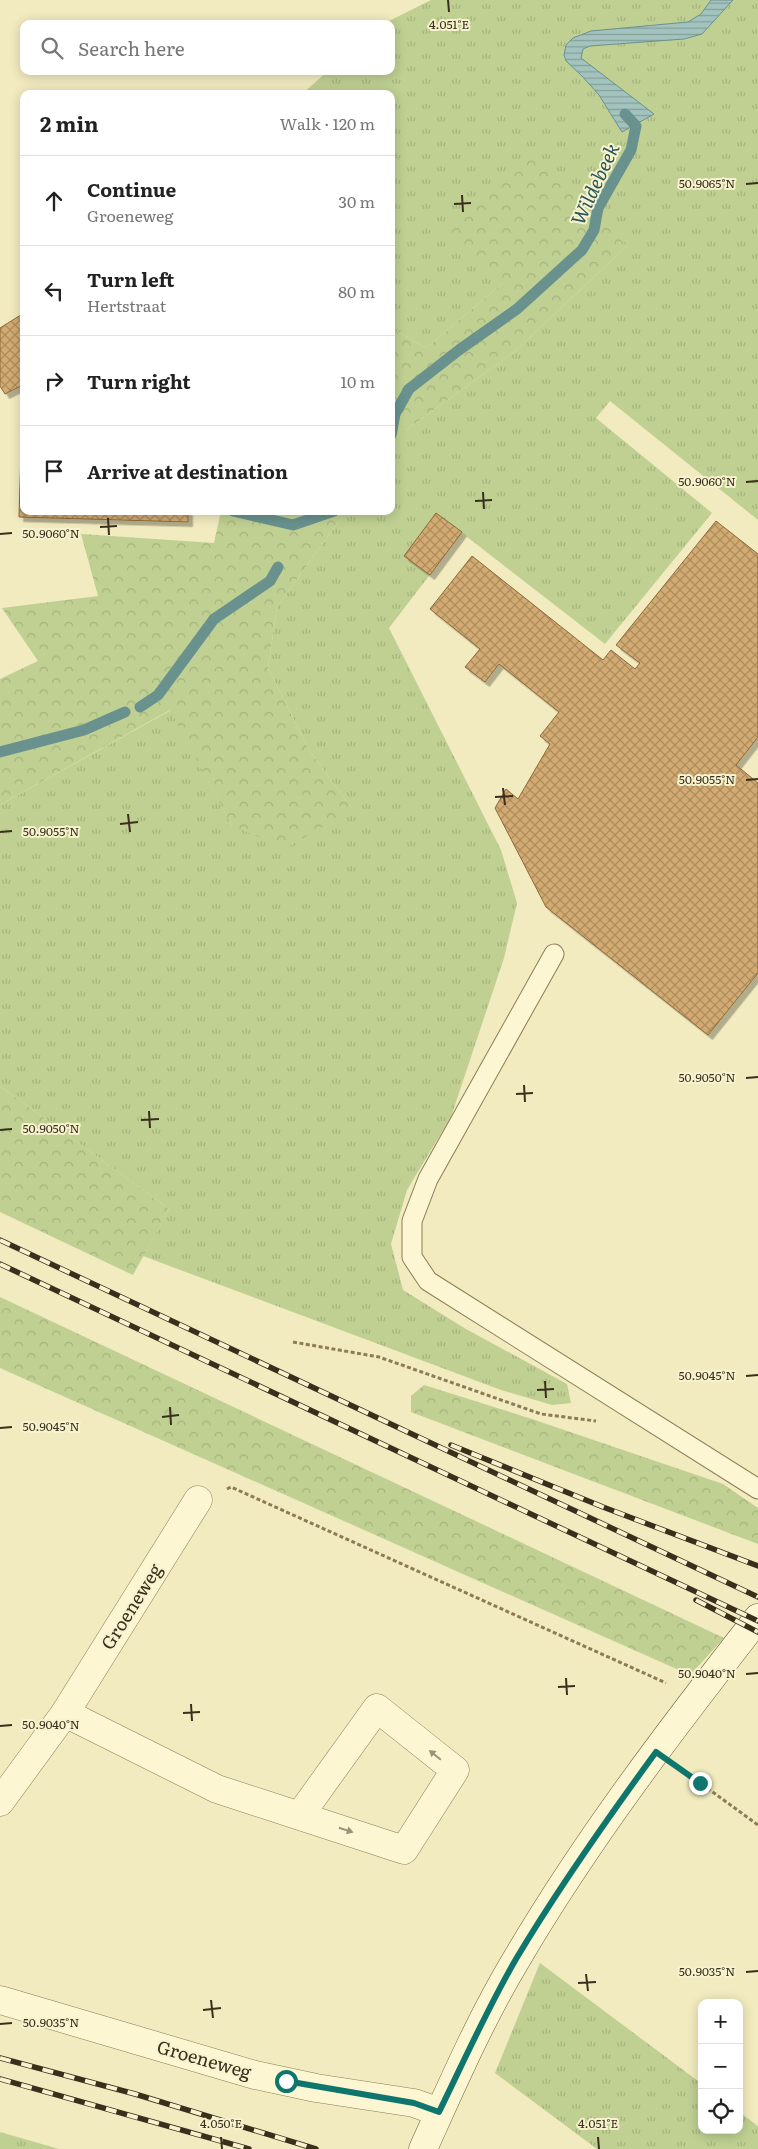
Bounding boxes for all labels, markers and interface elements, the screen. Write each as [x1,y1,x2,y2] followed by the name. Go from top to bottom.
[429,15,469,33] text: 4.051°E
[20,20,395,75] search box
[38,34,66,62] icon: search
[78,34,185,62] text: Search here
[40,107,99,138] text: 2 min
[280,111,375,135] text: Walk · 120 m
[563,137,626,229] water label: Wildebeek
[679,174,735,192] text: 50.9065°N
[87,175,176,203] text: Continue
[40,187,68,215] icon: ahead
[338,189,375,213] text: 30 m
[87,203,173,227] text: Groeneweg
[87,265,174,293] text: Turn left
[40,277,68,305] icon: left
[338,279,375,303] text: 80 m
[87,293,166,317] text: Hertstraat
[40,367,68,395] icon: right
[87,367,191,395] text: Turn right
[341,369,375,393] text: 10 m
[40,457,68,485] icon: arrive
[87,457,288,485] text: Arrive at destination
[678,472,736,490] text: 50.9060°N
[22,524,80,542] text: 50.9060°N
[679,770,735,788] text: 50.9055°N
[23,822,79,840] text: 50.9055°N
[678,1068,736,1086] text: 50.9050°N
[22,1119,80,1137] text: 50.9050°N
[679,1366,735,1384] text: 50.9045°N
[23,1417,79,1435] text: 50.9045°N
[94,1557,168,1655] street label: Groeneweg
[678,1664,736,1682] text: 50.9040°N
[22,1715,80,1733] text: 50.9040°N
[429,1749,442,1760] one-way arrow
[689,1772,712,1795] route end
[339,1827,354,1835] one-way arrow
[679,1962,735,1980] text: 50.9035°N
[698,1999,743,2134] map controls
[698,1999,743,2044] button: +
[23,2013,79,2031] text: 50.9035°N
[154,2032,256,2085] street label: Groeneweg
[698,2044,743,2089] button: −
[275,2070,298,2093] route start
[698,2089,743,2134] button: locate
[200,2114,242,2132] text: 4.050°E
[578,2114,618,2132] text: 4.051°E

